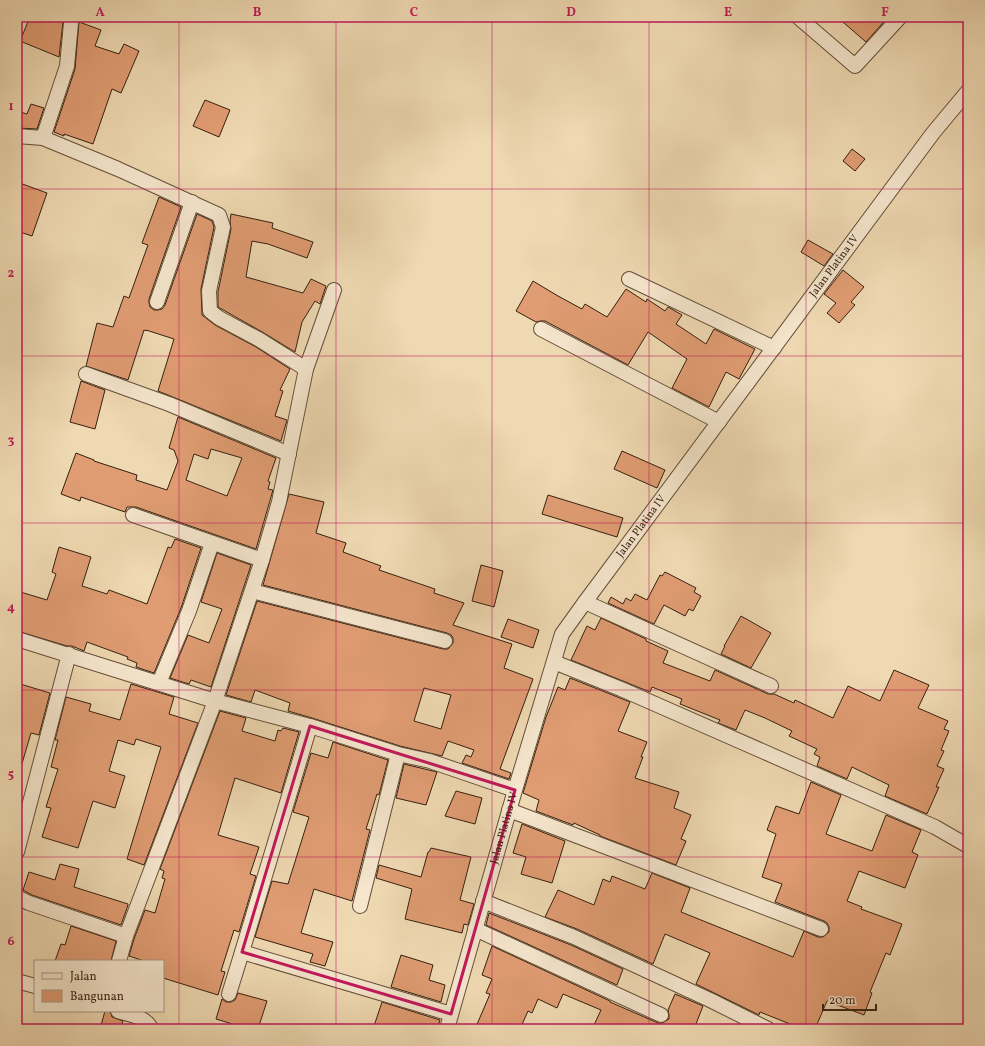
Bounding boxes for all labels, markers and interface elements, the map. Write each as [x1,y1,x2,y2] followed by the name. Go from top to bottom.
[95,4,105,22] text: A
[253,4,262,22] text: B
[410,4,418,22] text: C
[566,4,576,22] text: D
[724,4,732,22] text: E
[881,4,889,22] text: F
[8,98,14,116] text: 1
[806,231,863,301] street label: Jalan Platina IV
[8,265,15,283] text: 2
[8,432,15,450] text: 3
[613,492,670,561] street label: Jalan Platina IV
[7,599,15,617] text: 4
[8,766,14,784] text: 5
[487,790,522,866] street label: Jalan Platina IV
[7,933,15,951] text: 6
[34,960,164,1012] legend
[70,969,97,985] text: Jalan
[823,986,876,1012] scale bar
[70,989,124,1005] text: Bangunan
[829,993,856,1009] text: 20 m

